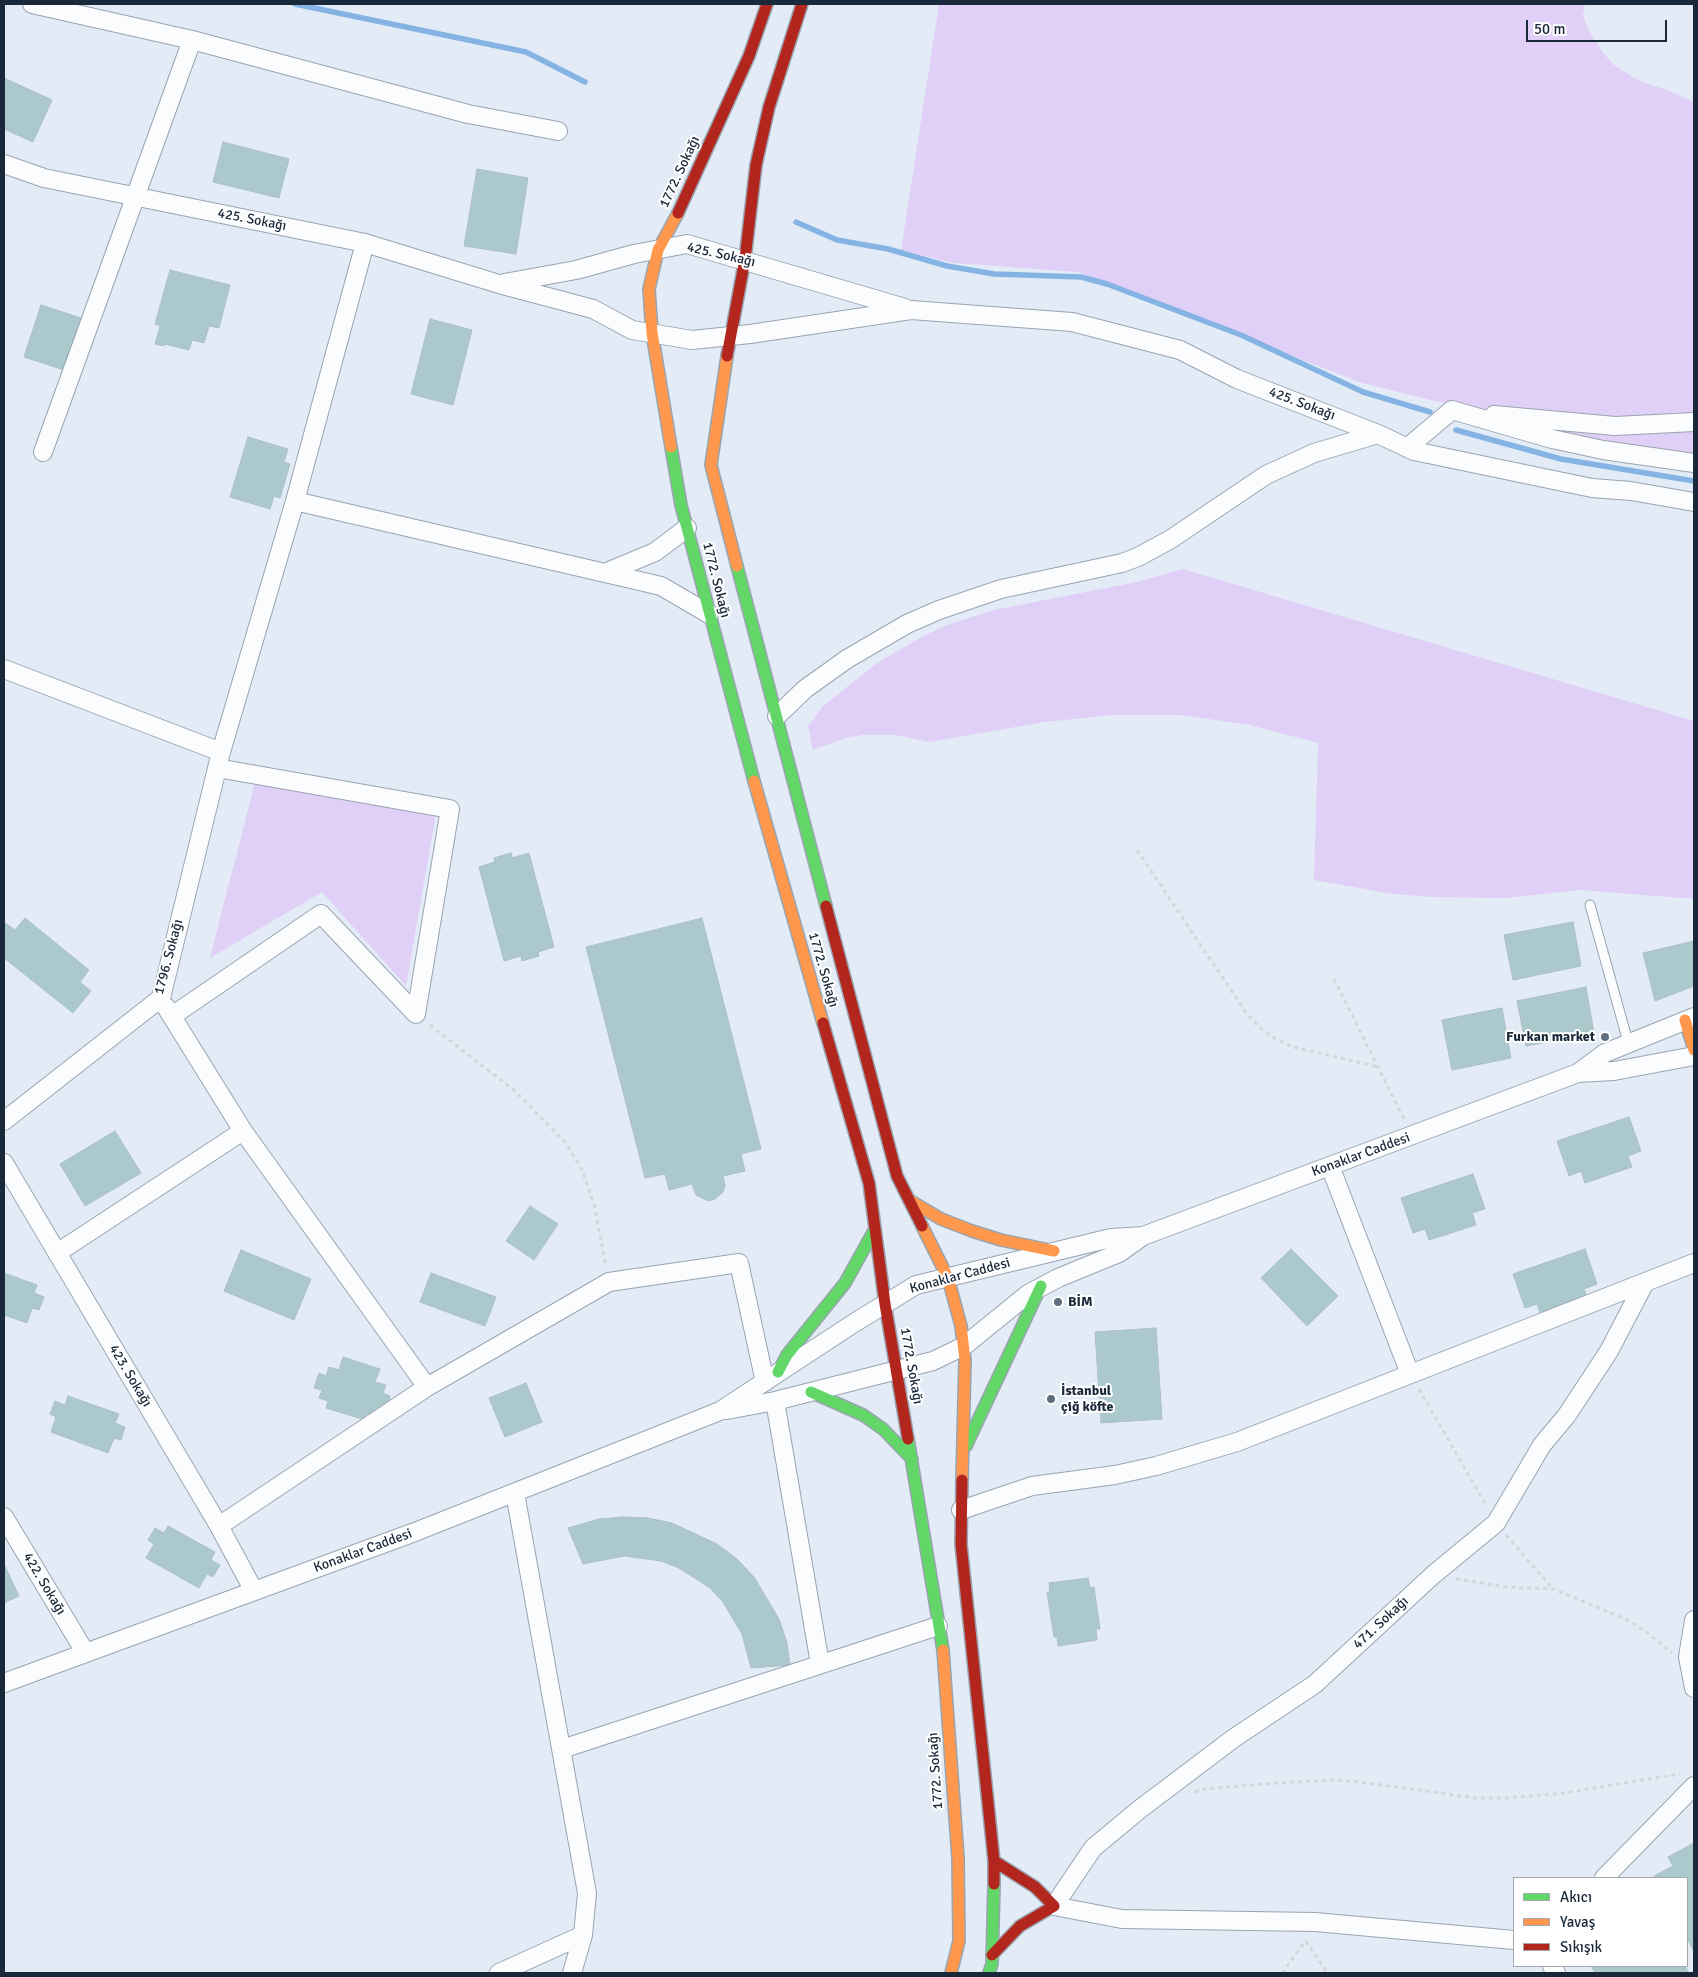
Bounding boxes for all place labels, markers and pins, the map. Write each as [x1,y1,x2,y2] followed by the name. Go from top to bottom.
[1506,1029,1595,1045] place label: Furkan market
[1599,1031,1611,1043] marker: Furkan market
[1068,1294,1093,1310] place label: BİM
[1052,1296,1064,1308] marker: BİM
[1061,1383,1113,1415] place label: İstanbul çiğ köfte
[1045,1393,1057,1405] marker: İstanbul çiğ köfte

